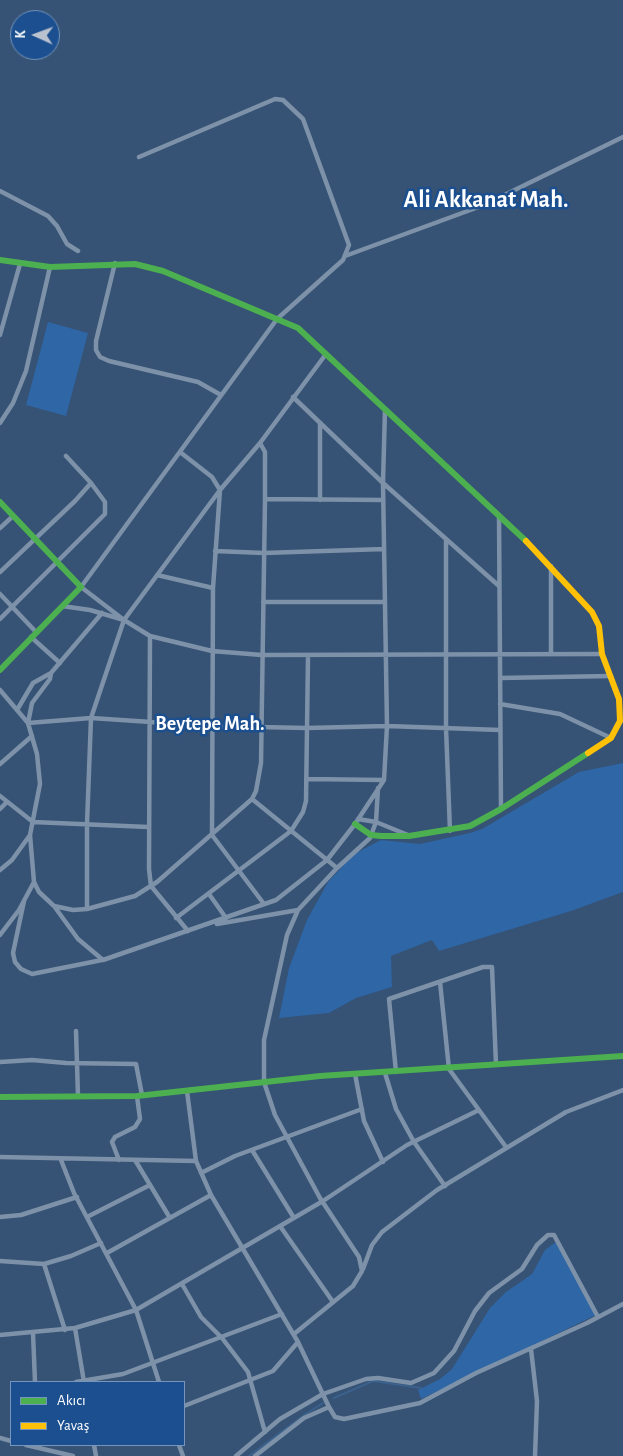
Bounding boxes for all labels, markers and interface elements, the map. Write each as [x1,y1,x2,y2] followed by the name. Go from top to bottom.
[10,10,60,60] north arrow
[14,30,28,39] text: K
[404,186,568,214] district label: Ali Akkanat Mah.
[155,712,265,736] district label: Beytepe Mah.
[10,1381,185,1446] legend
[57,1393,86,1408] text: Akıcı
[57,1418,89,1433] text: Yavaş

